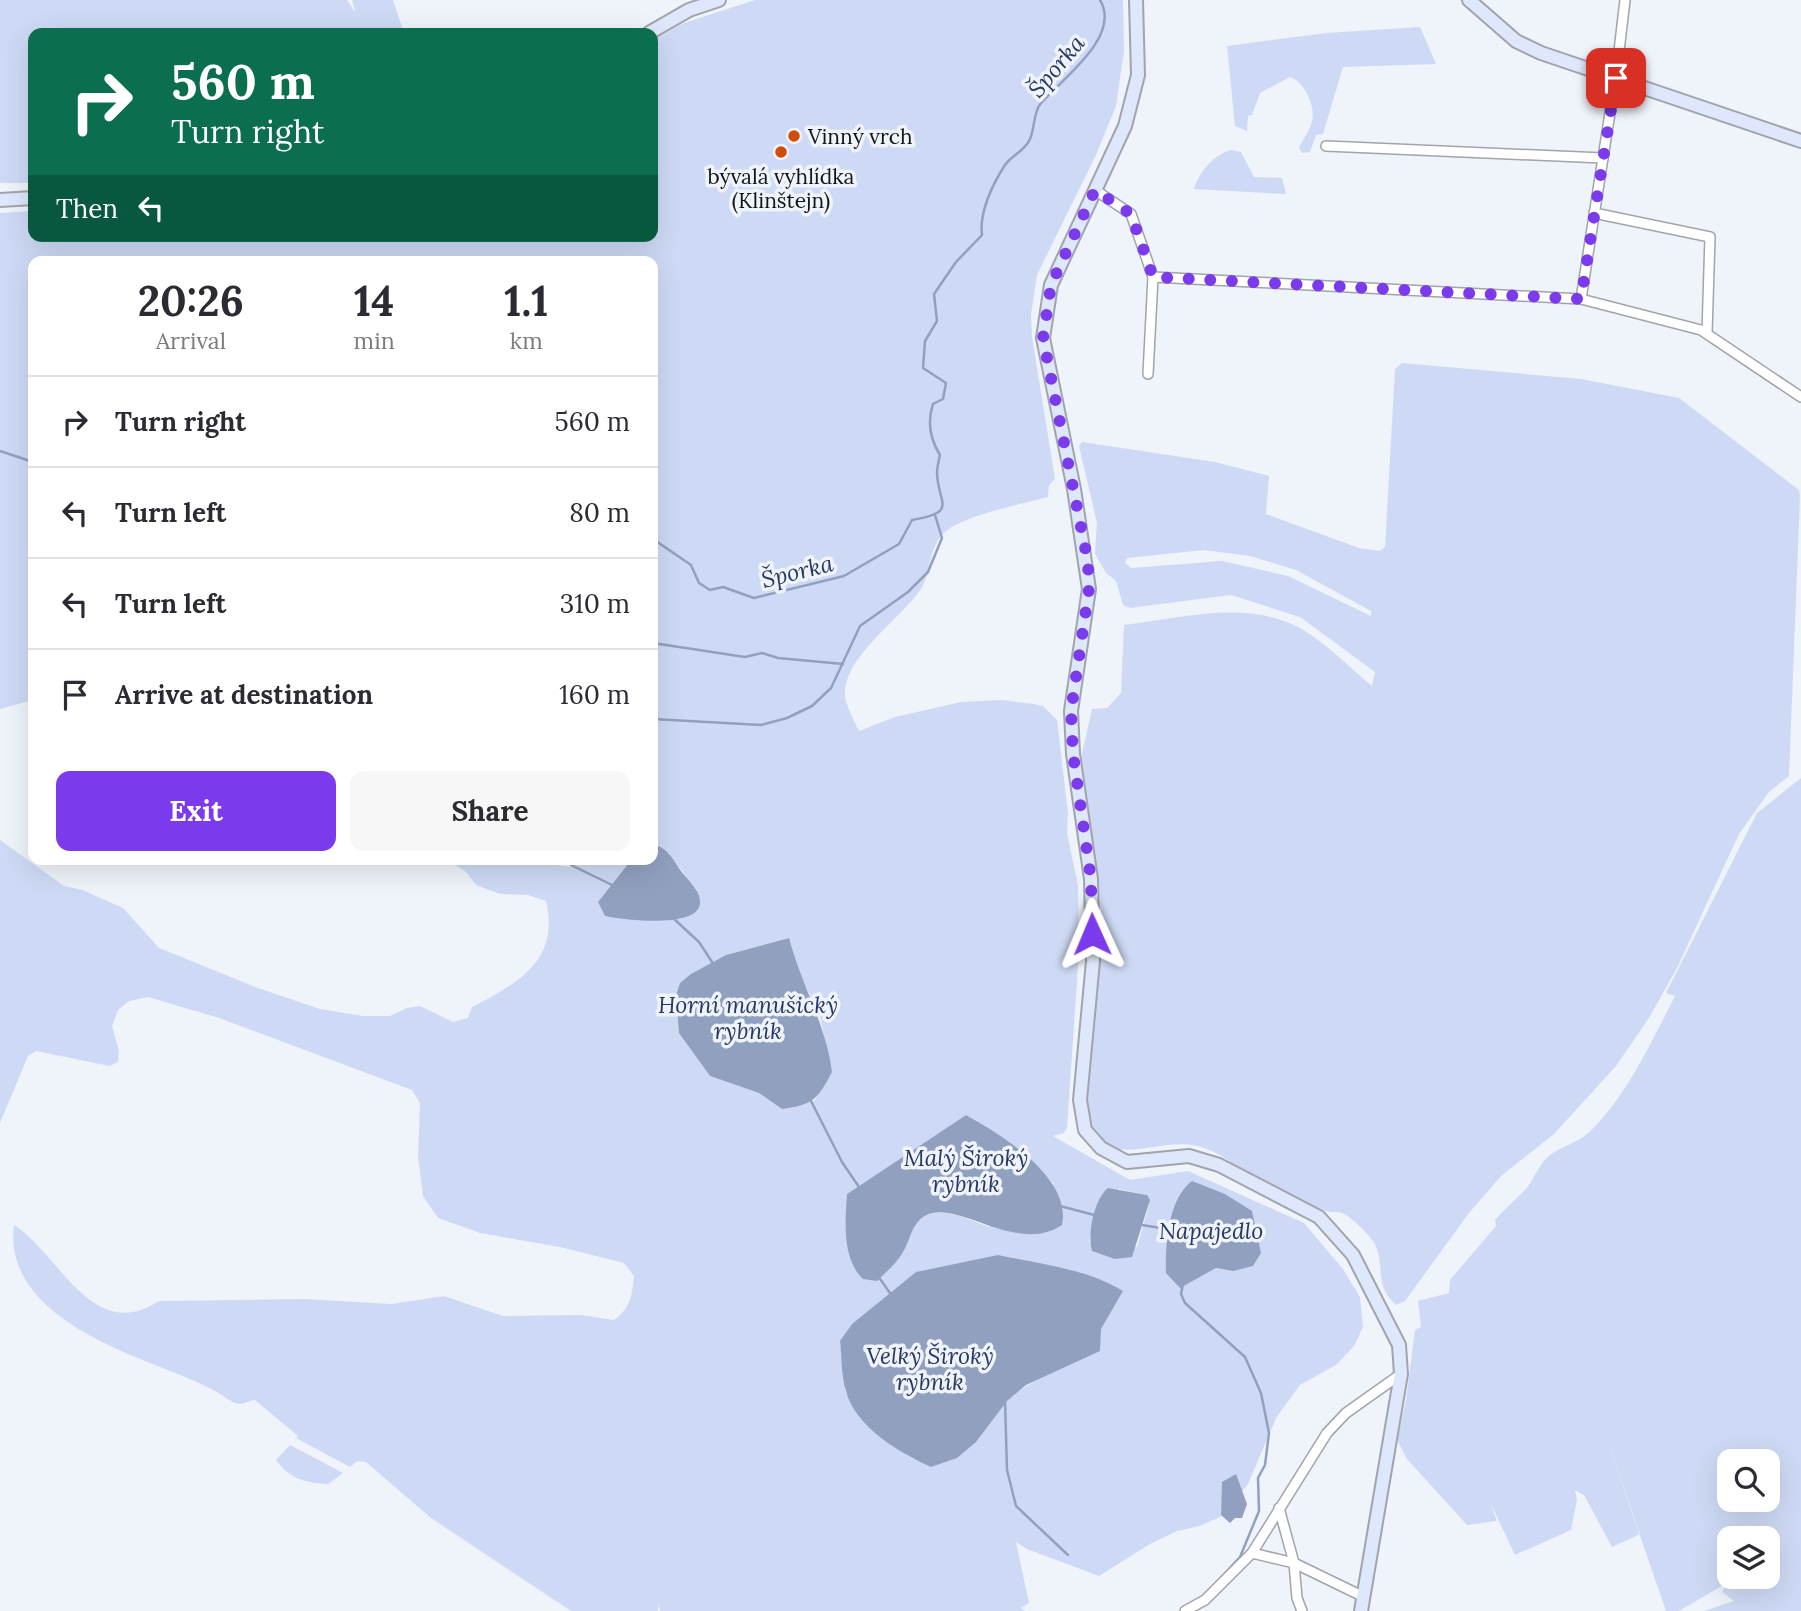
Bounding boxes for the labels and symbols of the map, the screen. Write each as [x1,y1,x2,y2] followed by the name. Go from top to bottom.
[1022,29,1091,103] water label: Šporka
[1586,48,1646,108] pin
[807,123,913,150] place label: Vinný vrch
[786,128,802,144] marker: Vinný vrch
[773,144,789,160] marker: bývalá vyhlídka (Klinštejn)
[708,163,855,214] place label: bývalá vyhlídka (Klinštejn)
[758,548,836,594] water label: Šporka
[1055,897,1129,971] position arrow
[658,990,838,1045] water label: Horní manušický rybník
[904,1143,1028,1198] water label: Malý Široký rybník
[1159,1216,1263,1245] water label: Napajedlo
[866,1341,994,1396] water label: Velký Široký rybník

